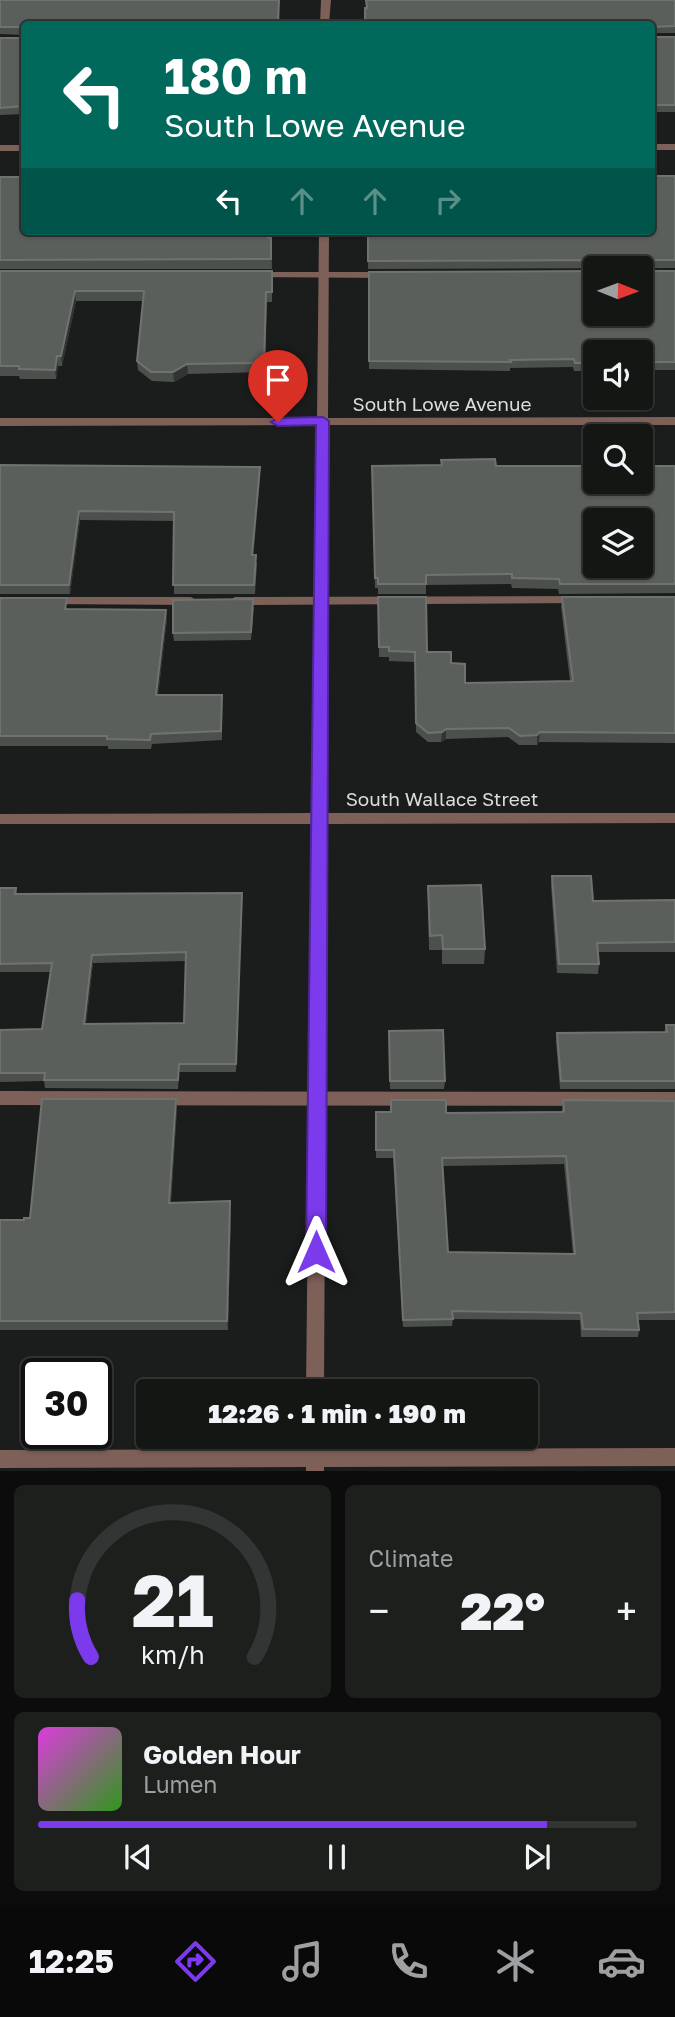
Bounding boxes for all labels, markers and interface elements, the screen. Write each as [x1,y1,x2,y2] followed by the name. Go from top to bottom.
[164,46,308,105] text: 180 m
[49,49,140,140] icon: left
[164,106,465,144] text: South Lowe Avenue
[210,182,248,220] icon: left
[283,182,321,220] icon: ahead
[356,182,394,220] icon: ahead
[429,182,467,220] icon: right
[583,256,653,326] north arrow
[583,256,653,578] map controls
[583,340,653,410] button: sound
[248,350,308,422] pin
[259,361,297,399] icon: arrive
[353,392,531,415] street label: South Lowe Avenue
[583,424,653,494] button: search
[583,508,653,578] button: layers
[346,787,538,810] street label: South Wallace Street
[279,1215,353,1289] position arrow
[21,1358,112,1449] speed limit sign: 30
[208,1398,466,1429] text: 12:26 · 1 min · 190 m
[369,1544,453,1572] text: Climate
[131,1557,213,1644] text: 21
[460,1579,545,1641] text: 22°
[369,1588,389,1633] text: −
[616,1588,637,1633] text: +
[140,1639,204,1670] text: km/h
[143,1739,301,1770] text: Golden Hour
[143,1770,217,1798] text: Lumen
[119,1838,157,1876] icon: previous
[318,1838,356,1876] icon: pause
[518,1838,556,1876] icon: next
[171,1937,220,1986] icon: directions
[278,1937,327,1986] icon: music
[384,1937,433,1986] icon: phone
[491,1937,540,1986] icon: climate
[597,1937,646,1986] icon: car
[29,1942,114,1980] text: 12:25

